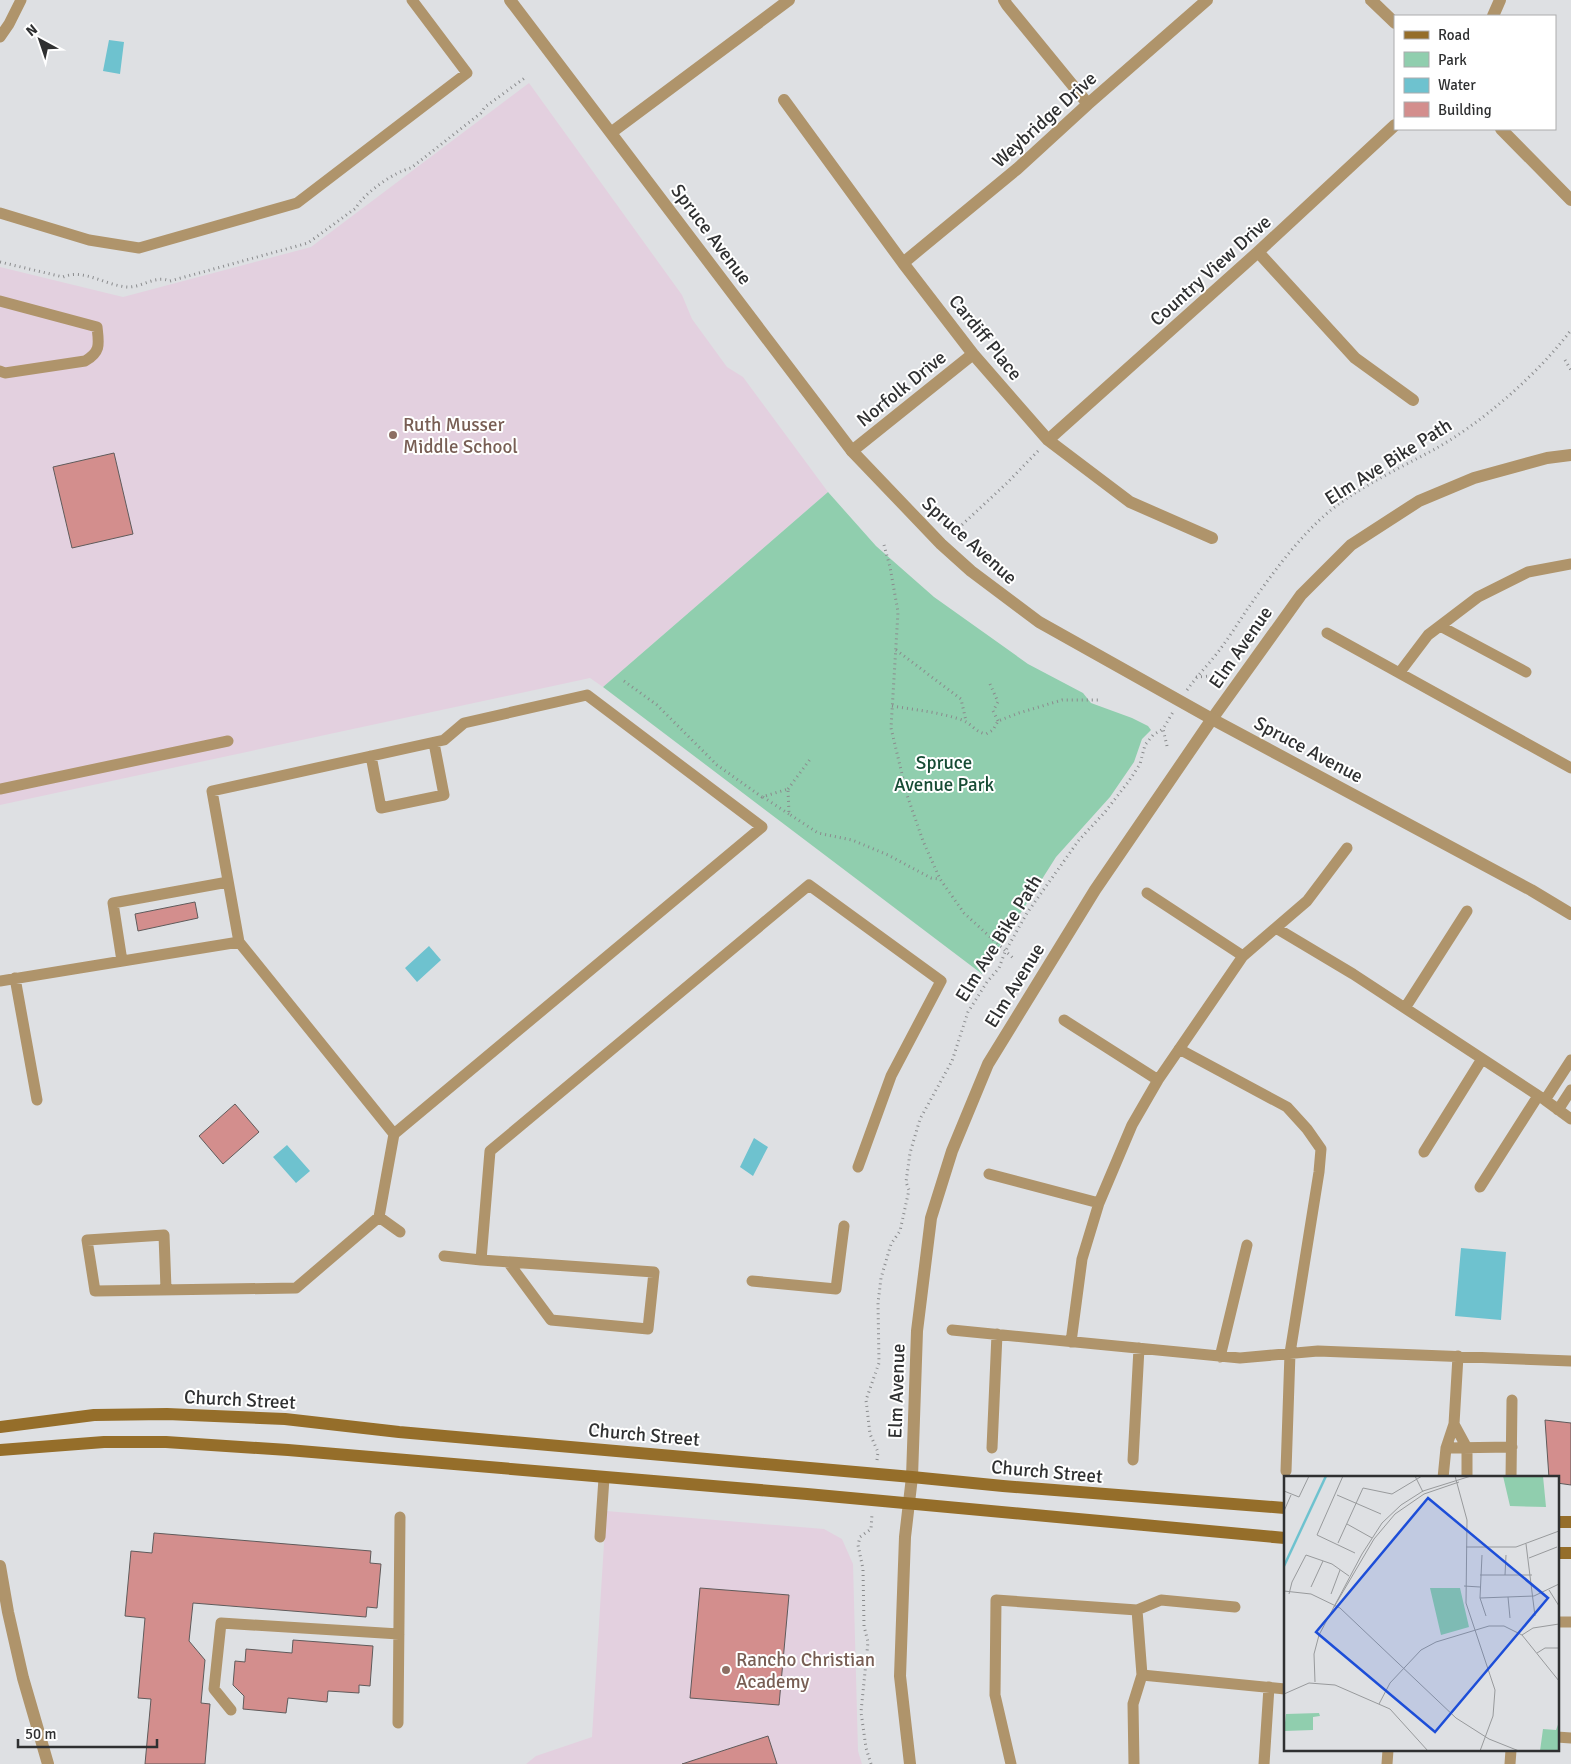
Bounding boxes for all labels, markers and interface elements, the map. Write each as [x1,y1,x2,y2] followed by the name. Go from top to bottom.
[15,15,65,65] north arrow
[1394,15,1556,130] legend
[23,21,41,40] text: N
[1438,26,1470,44] text: Road
[1438,51,1467,69] text: Park
[987,67,1102,173] street label: Weybridge Drive
[1438,76,1476,94] text: Water
[1438,101,1492,119] text: Building
[666,179,757,290] street label: Spruce Avenue
[1145,210,1276,331] street label: Country View Drive
[943,290,1027,385] street label: Cardiff Place
[852,345,951,432] street label: Norfolk Drive
[403,413,518,459] place label: Ruth Musser Middle School
[1321,413,1457,511] street label: Elm Ave Bike Path
[387,429,399,441] marker: Ruth Musser Middle School
[917,492,1022,590] street label: Spruce Avenue
[1204,602,1278,693] street label: Elm Avenue
[1250,711,1367,789] street label: Spruce Avenue
[894,751,995,797] park label: Spruce Avenue Park
[950,871,1048,1007] street label: Elm Ave Bike Path
[979,939,1050,1032] street label: Elm Avenue
[883,1343,911,1439] street label: Elm Avenue
[183,1385,297,1415] street label: Church Street
[587,1418,701,1452] street label: Church Street
[990,1455,1104,1489] street label: Church Street
[1284,1476,1558,1752] inset map
[736,1648,875,1694] place label: Rancho Christian Academy
[720,1664,732,1676] marker: Rancho Christian Academy
[18,1716,156,1748] scale bar
[25,1725,56,1743] text: 50 m

